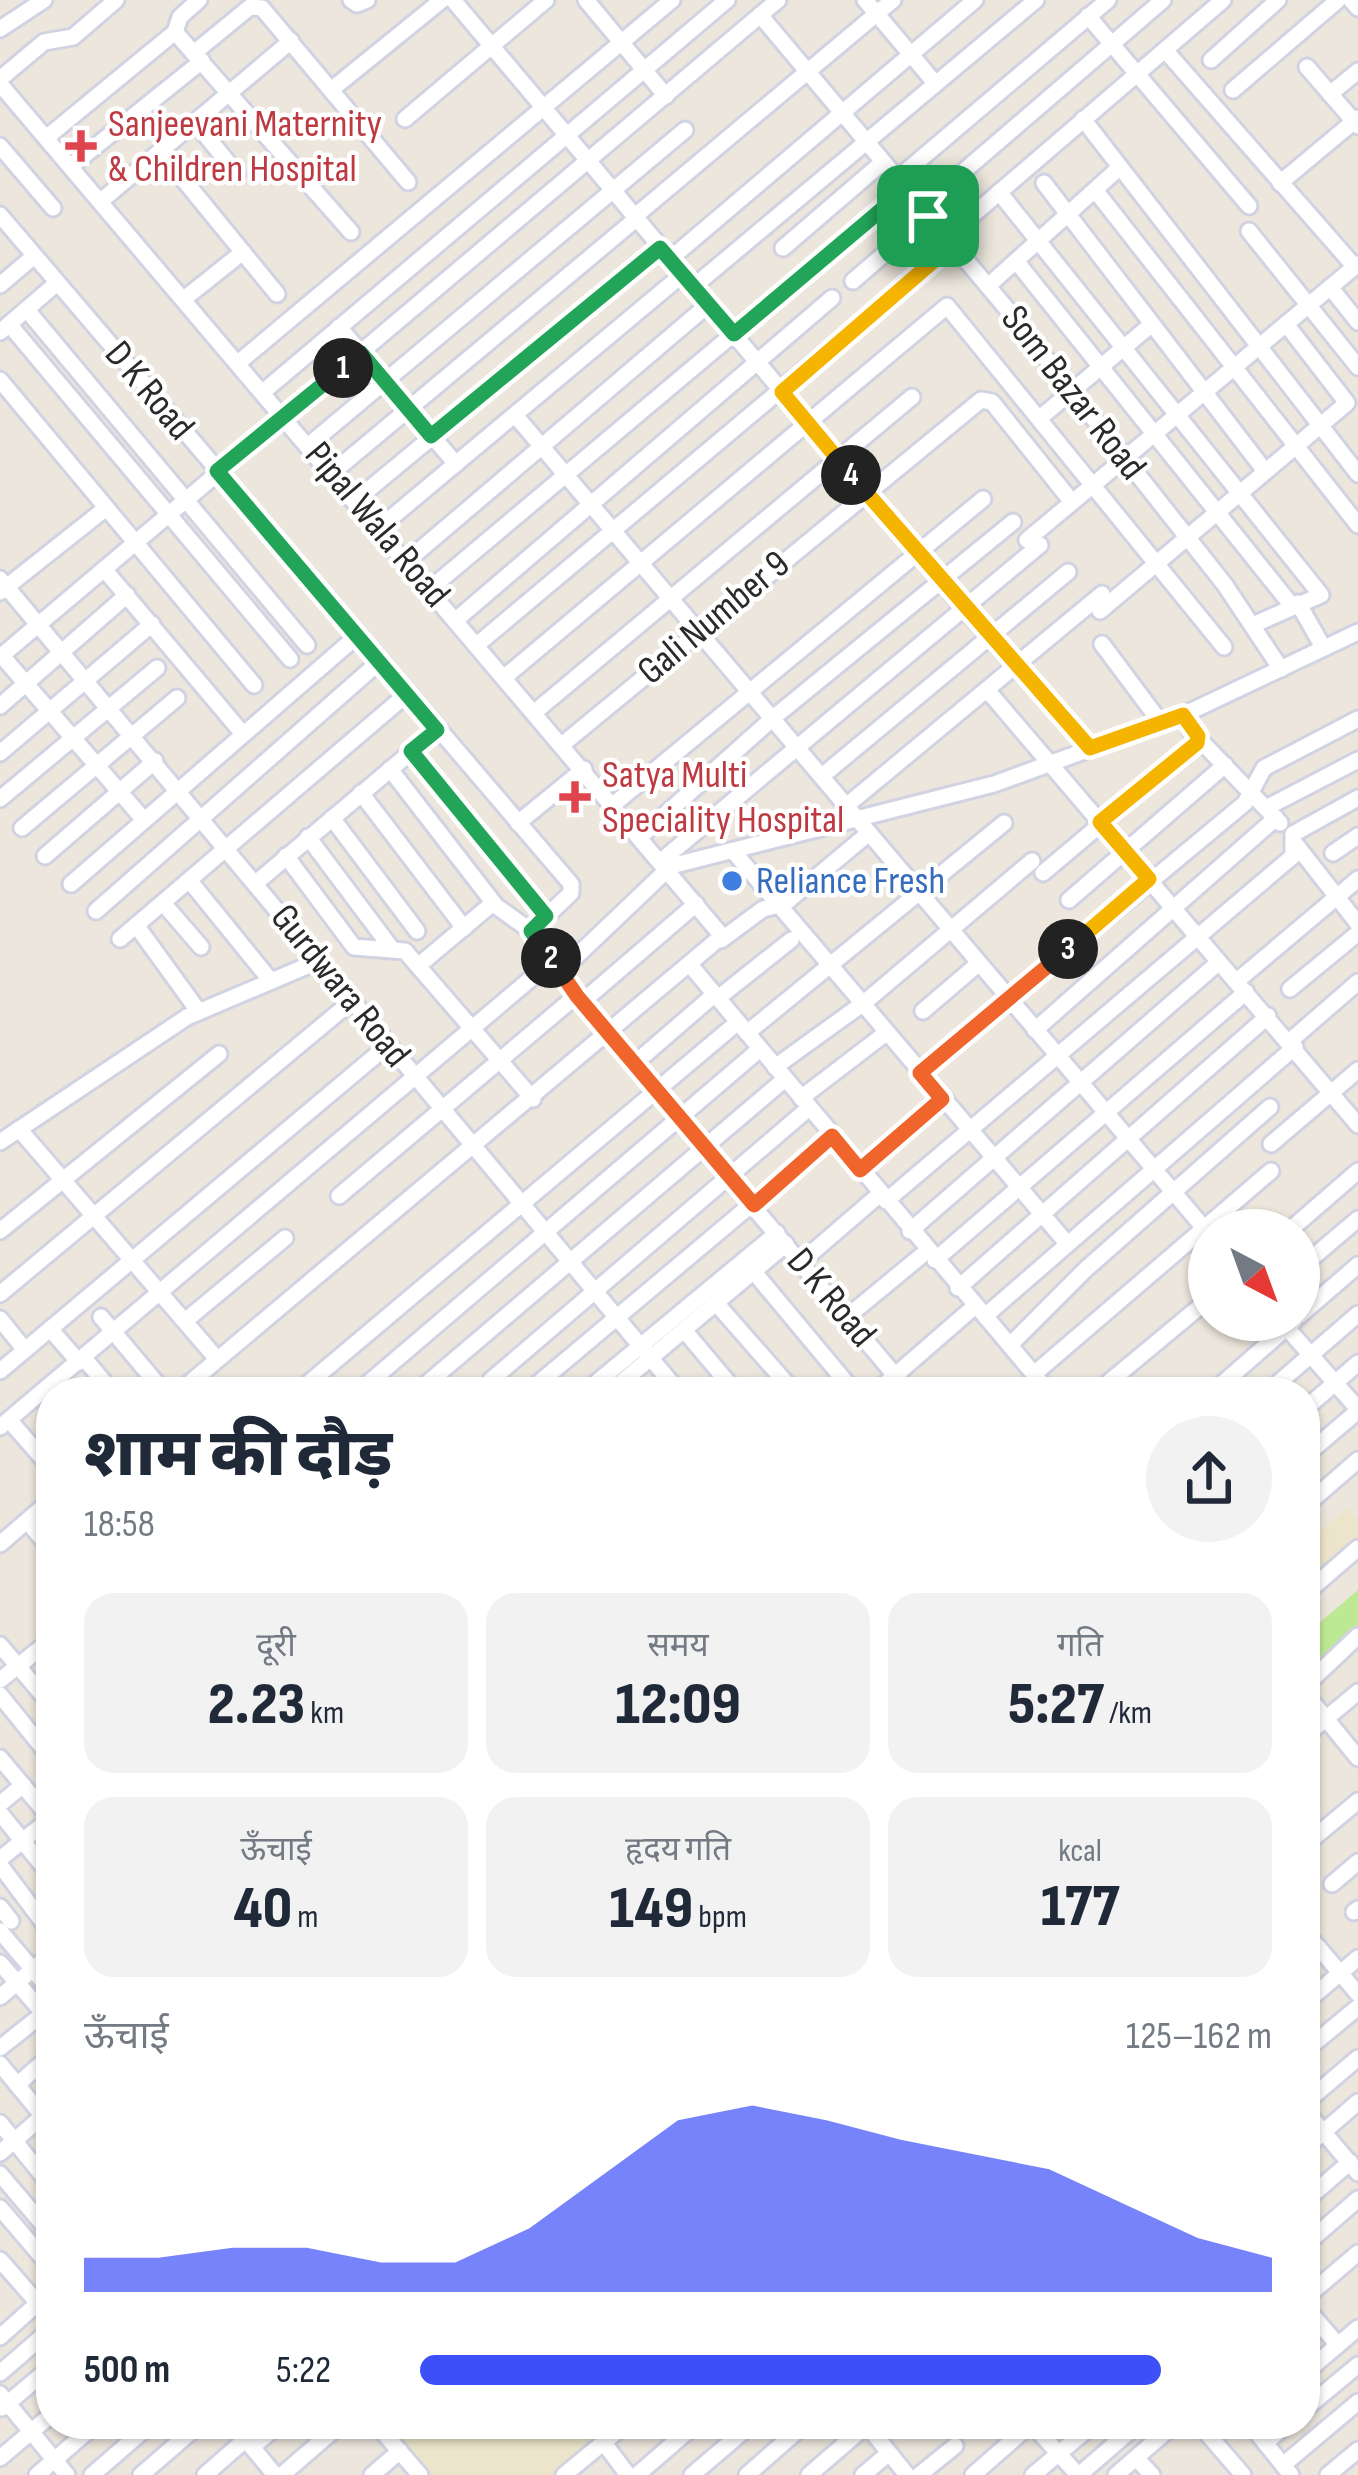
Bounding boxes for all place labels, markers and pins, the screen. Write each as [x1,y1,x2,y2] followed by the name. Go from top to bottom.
[108,101,382,193] place label: Sanjeevani Maternity & Children Hospital
[65,130,97,162] marker: Sanjeevani Maternity & Children Hospital
[877,165,979,267] pin
[313,338,373,398] pin: 1
[821,445,881,505] pin: 4
[602,752,844,844] place label: Satya Multi Speciality Hospital
[559,781,591,813] marker: Satya Multi Speciality Hospital
[756,858,945,905] place label: Reliance Fresh
[719,868,745,894] marker: Reliance Fresh
[1038,919,1098,979] pin: 3
[521,928,581,988] pin: 2

